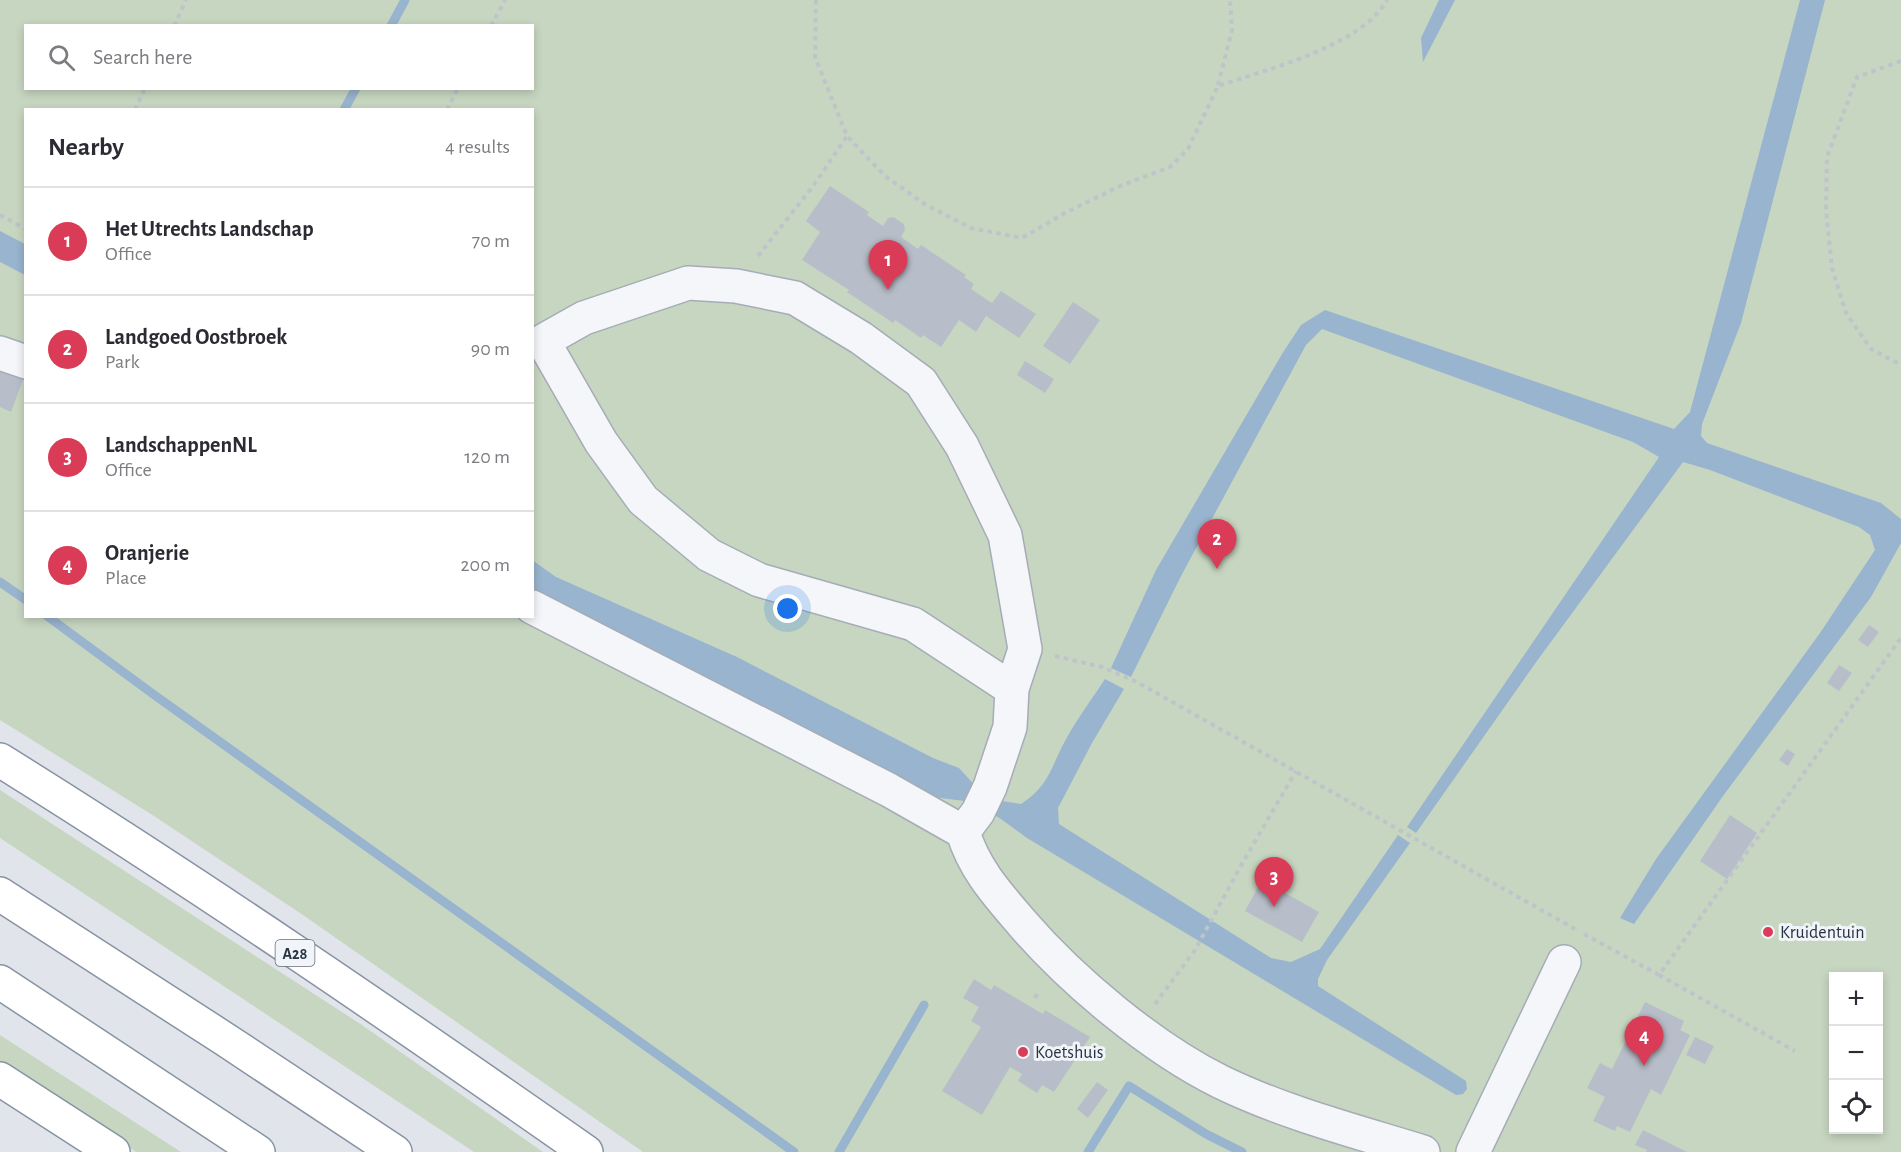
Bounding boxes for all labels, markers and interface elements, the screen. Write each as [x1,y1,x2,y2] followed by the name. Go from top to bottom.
[24,24,534,90] search box
[45,41,78,74] icon: search
[93,46,192,68] text: Search here
[48,134,124,160] text: Nearby
[445,137,510,157] text: 4 results
[105,218,314,240] text: Het Utrechts Landschap
[64,231,71,251] text: 1
[472,231,510,251] text: 70 m
[868,240,908,290] pin: 1
[105,244,152,264] text: Office
[105,326,287,348] text: Landgoed Oostbroek
[63,339,72,359] text: 2
[471,339,510,359] text: 90 m
[105,352,140,372] text: Park
[105,434,257,456] text: LandschappenNL
[63,447,72,467] text: 3
[464,447,510,467] text: 120 m
[105,460,152,480] text: Office
[1198,520,1236,569] pin: 2
[105,542,189,564] text: Oranjerie
[62,555,73,575] text: 4
[460,555,510,575] text: 200 m
[105,568,146,588] text: Place
[773,594,802,623] your location
[1254,858,1294,907] pin: 3
[1780,924,1865,942] place label: Kruidentuin
[1761,925,1775,939] marker: Kruidentuin
[276,940,314,966] road number: A28
[1829,972,1883,1134] map controls
[1829,972,1883,1026] button: +
[1624,1016,1664,1066] pin: 4
[1829,1026,1883,1080] button: −
[1035,1044,1104,1062] place label: Koetshuis
[1016,1045,1030,1059] marker: Koetshuis
[1829,1080,1883,1134] button: locate

